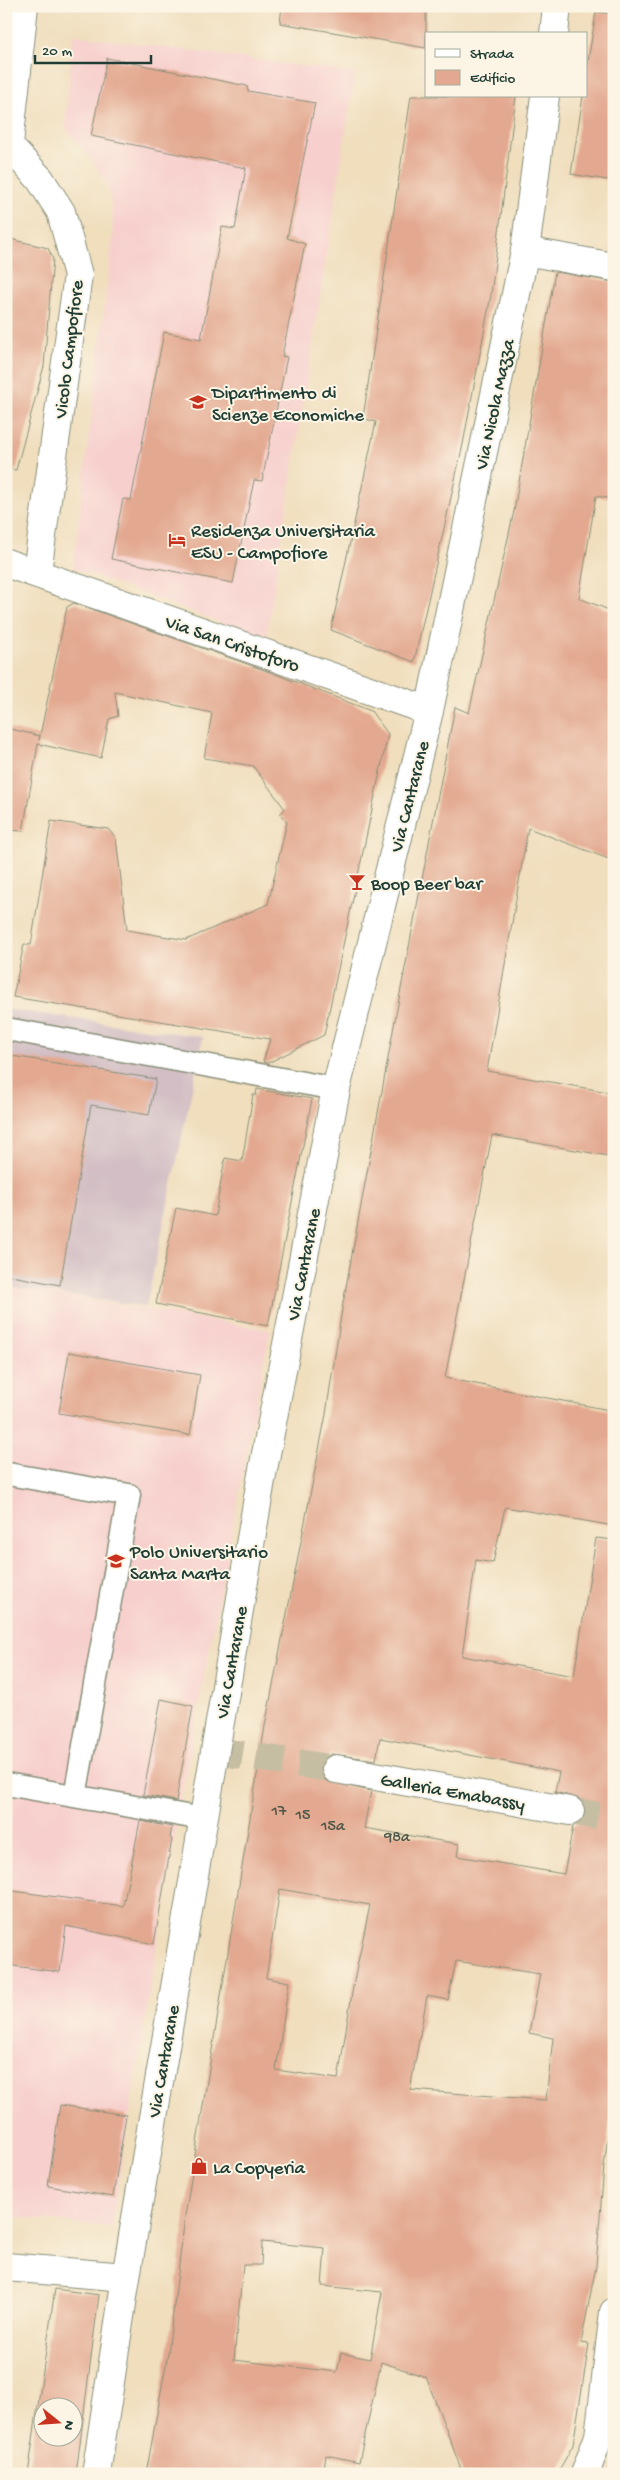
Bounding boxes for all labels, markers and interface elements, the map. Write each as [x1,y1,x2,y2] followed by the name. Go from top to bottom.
[35,32,151,64] scale bar
[425,32,588,98] legend
[42,43,72,61] text: 20 m
[470,46,515,64] text: Strada
[470,70,516,88] text: Edificio
[50,279,90,421] street label: Vicolo Campofiore
[471,336,522,473] street label: Via Nicola Mazza
[210,383,364,428] place label: Dipartimento di Scienze Economiche
[188,392,208,412] school or university icon: Dipartimento di Scienze Economiche
[191,521,377,566] place label: Residenza Universitaria ESU - Campofiore
[167,530,187,550] hotel icon: Residenza Universitaria ESU - Campofiore
[161,611,302,679] street label: Via San Cristoforo
[386,739,436,856] street label: Via Cantarane
[347,872,367,892] bar icon: Boop Beer bar
[370,874,484,897] place label: Boop Beer bar
[283,1206,328,1324] street label: Via Cantarane
[129,1542,268,1587] place label: Polo Universitario Santa Marta
[106,1551,126,1571] school or university icon: Polo Universitario Santa Marta
[212,1604,255,1722] street label: Via Cantarane
[378,1769,527,1818] street label: Galleria Emabassy
[271,1803,287,1822] house number: 17
[295,1807,310,1826] house number: 15
[320,1818,346,1837] house number: 15a
[383,1829,411,1848] house number: 98a
[144,2003,187,2121] street label: Via Cantarane
[189,2156,209,2176] shop icon: La Copyeria
[213,2158,307,2181] place label: La Copyeria
[32,2398,82,2448] north arrow
[59,2418,78,2432] text: N

